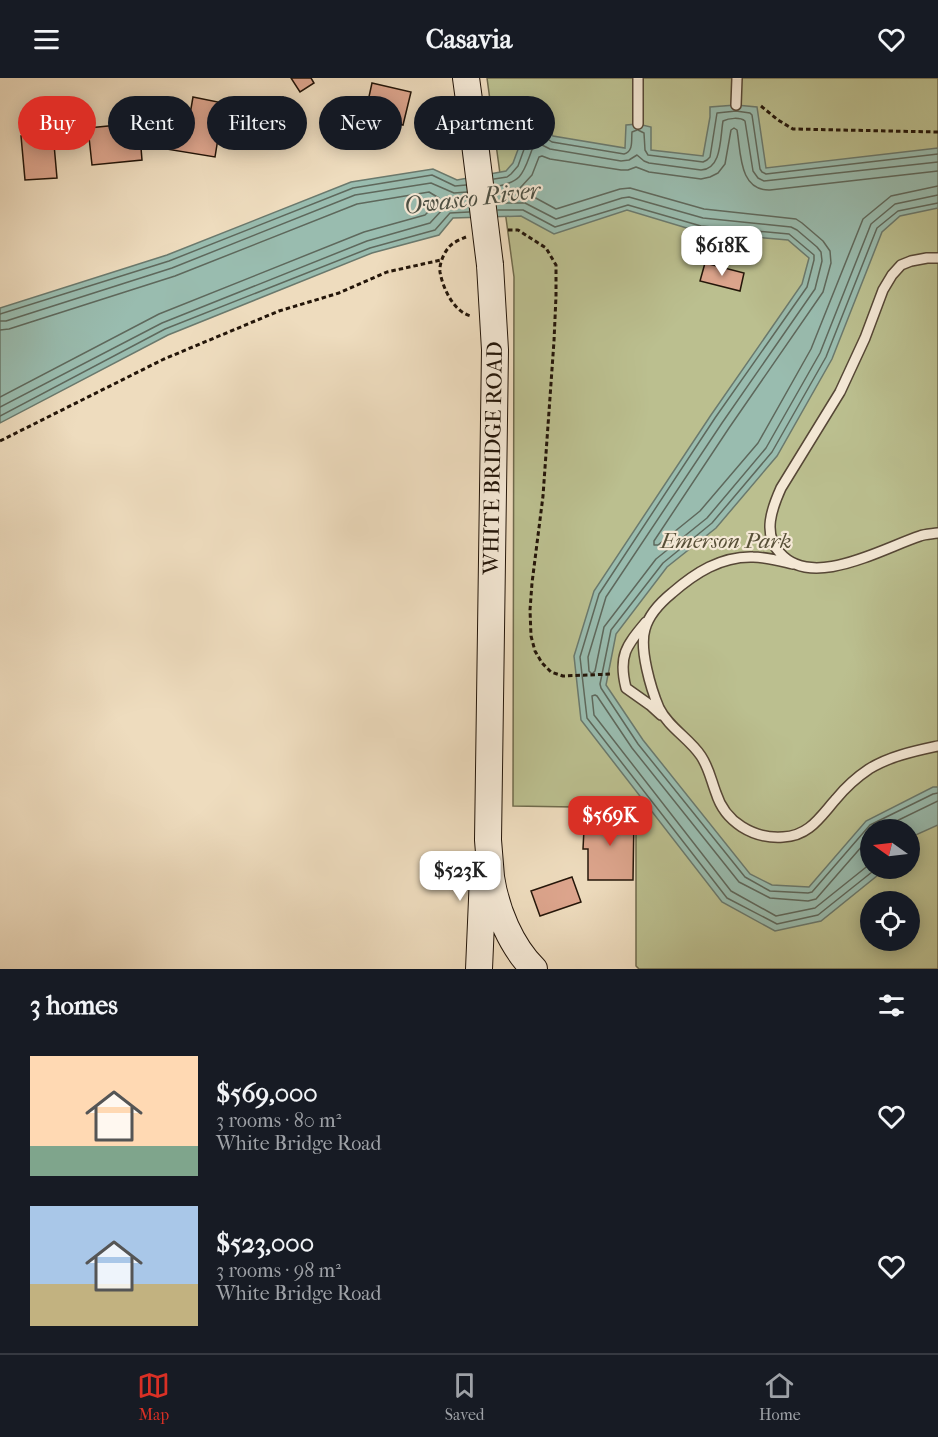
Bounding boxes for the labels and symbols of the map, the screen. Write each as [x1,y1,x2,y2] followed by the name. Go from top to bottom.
[402,175,544,220] water label: Owasco River
[680,226,764,277] pin: $618K
[478,341,508,576] street label: WHITE BRIDGE ROAD
[658,528,792,554] park label: Emerson Park
[568,796,652,847] pin: $569K
[860,819,920,879] north arrow
[418,851,502,902] pin: $523K

